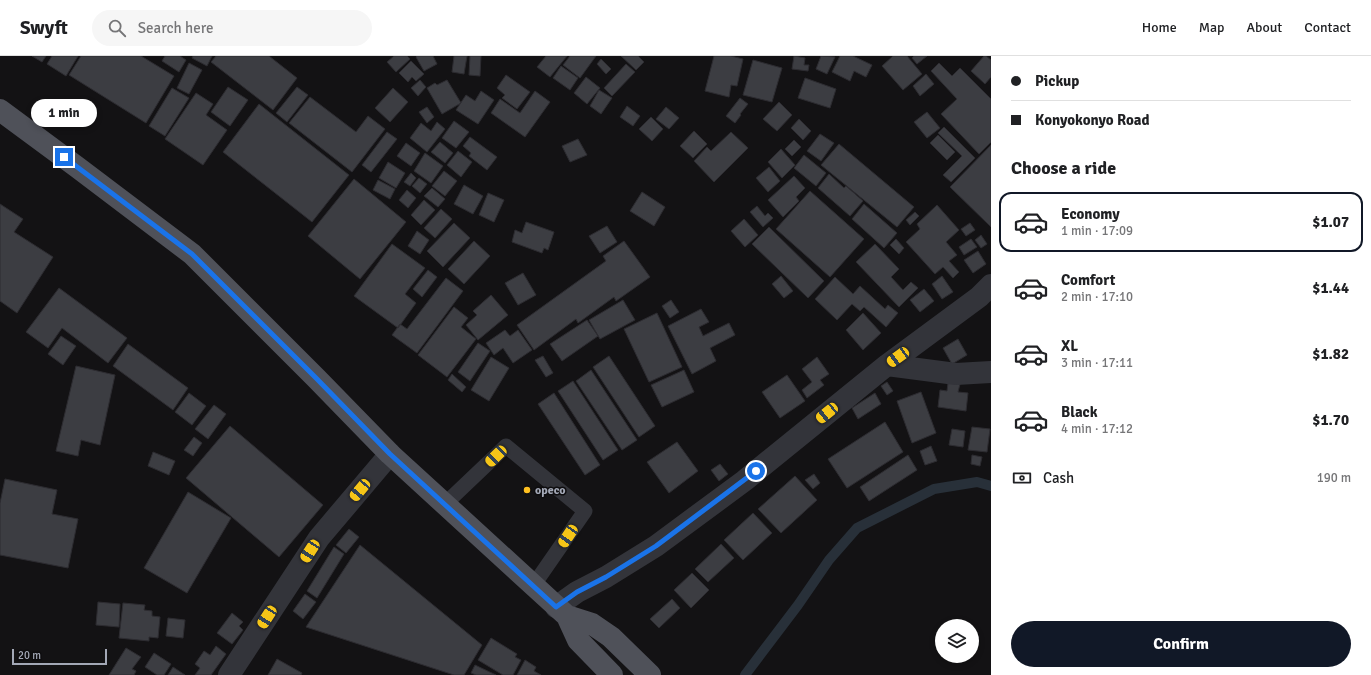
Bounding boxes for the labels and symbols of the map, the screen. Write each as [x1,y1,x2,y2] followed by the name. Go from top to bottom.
[31,99,97,127] callout: 1 min
[55,148,73,166] route end
[885,345,911,369] car
[814,401,840,425] car
[483,443,509,469] car
[747,462,765,480] route start
[348,477,372,503] car
[535,483,566,498] place label: opeco
[522,485,532,495] marker: opeco
[556,523,580,549] car
[298,538,322,564] car
[255,604,279,630] car
[12,647,107,666] scale bar

